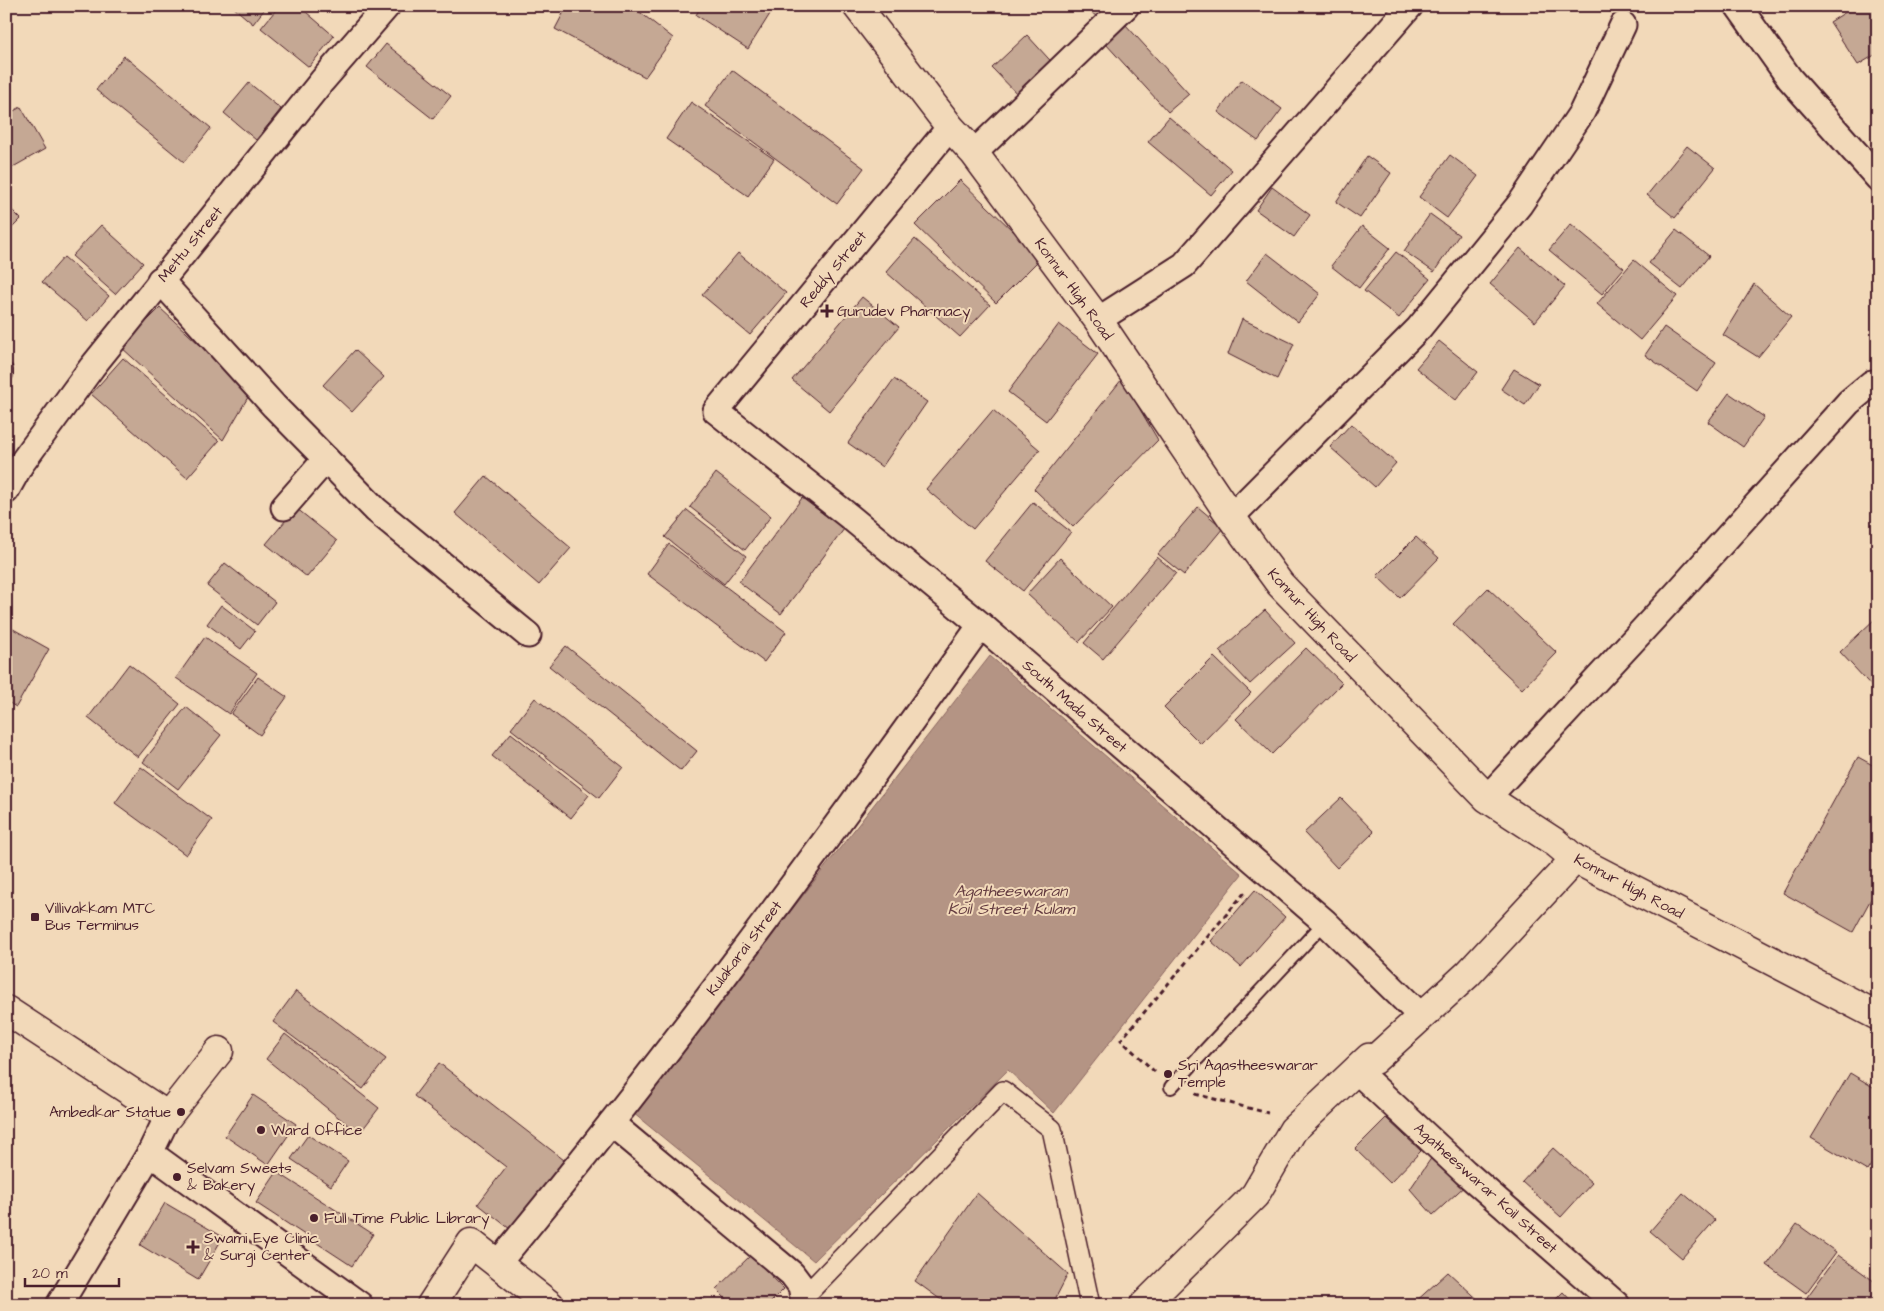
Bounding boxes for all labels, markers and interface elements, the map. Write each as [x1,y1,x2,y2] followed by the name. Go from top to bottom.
[153,202,228,287] street label: Mettu Street
[795,226,873,313] street label: Reddy Street
[1029,234,1118,345] street label: Konnur High Road
[837,301,970,323] place label: Gurudev Pharmacy
[821,305,833,317] marker: Gurudev Pharmacy
[1262,564,1361,668] street label: Konnur High Road
[1018,655,1132,758] street label: South Mada Street
[1570,849,1688,925] street label: Konnur High Road
[948,880,1076,920] water label: Agatheeswaran Koil Street Kulam
[702,896,787,1000] street label: Kulakarai Street
[45,898,156,936] place label: Villivakkam MTC Bus Terminus
[29,911,41,923] marker: Villivakkam MTC Bus Terminus
[1178,1055,1318,1093] place label: Sri Agastheeswarar Temple
[1162,1068,1174,1080] marker: Sri Agastheeswarar Temple
[49,1102,171,1123] place label: Ambedkar Statue
[175,1106,187,1118] marker: Ambedkar Statue
[1409,1118,1562,1259] street label: Agatheeswarar Koil Street
[271,1120,362,1141] place label: Ward Office
[255,1124,267,1136] marker: Ward Office
[187,1158,292,1197] place label: Selvam Sweets & Bakery
[171,1171,183,1183] marker: Selvam Sweets & Bakery
[324,1208,489,1230] place label: Full Time Public Library
[308,1212,320,1224] marker: Full Time Public Library
[204,1228,320,1267] place label: Swami Eye Clinic & Surgi Center
[186,1240,200,1254] marker: Swami Eye Clinic & Surgi Center
[25,1256,119,1288] scale bar
[32,1263,68,1284] text: 20 m

